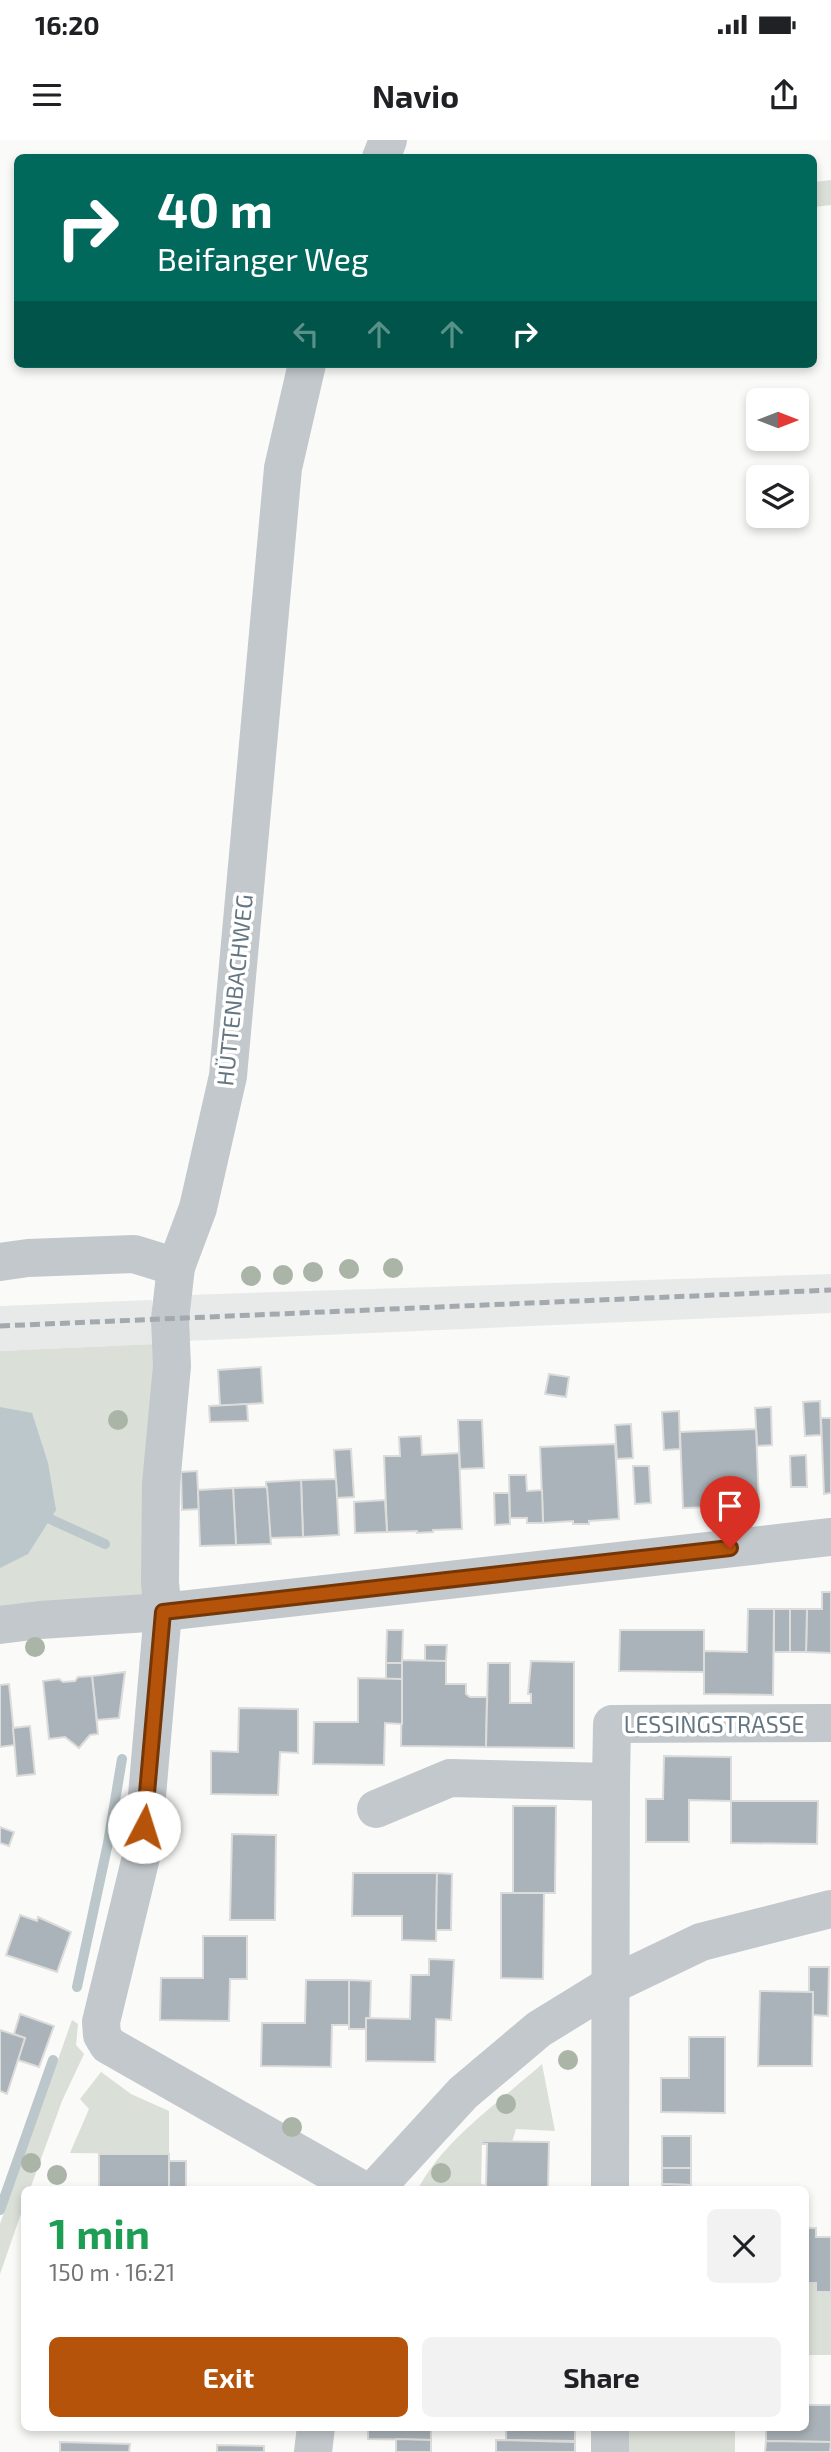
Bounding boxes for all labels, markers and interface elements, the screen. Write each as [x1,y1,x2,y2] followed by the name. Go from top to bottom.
[35,9,100,40] text: 16:20
[28,76,66,114] icon: menu
[372,76,459,114] text: Navio
[765,76,803,114] icon: share
[157,179,273,238] text: 40 m
[42,182,133,273] icon: right
[157,239,369,277] text: Beifanger Weg
[287,315,325,353] icon: left
[360,315,398,353] icon: ahead
[433,315,471,353] icon: ahead
[506,315,544,353] icon: right
[746,388,808,452] north arrow
[746,388,809,528] map controls
[746,465,809,528] button: layers
[210,893,258,1087] street label: HÜTTENBACHWEG
[700,1476,760,1548] pin
[711,1487,749,1525] icon: arrive
[624,1710,804,1738] street label: LESSINGSTRASSE
[107,1790,181,1864] position arrow
[49,2207,150,2257] text: 1 min
[707,2209,781,2283] button: close
[49,2258,175,2286] text: 150 m · 16:21
[49,2337,408,2417] button: Exit
[422,2337,781,2417] button: Share

